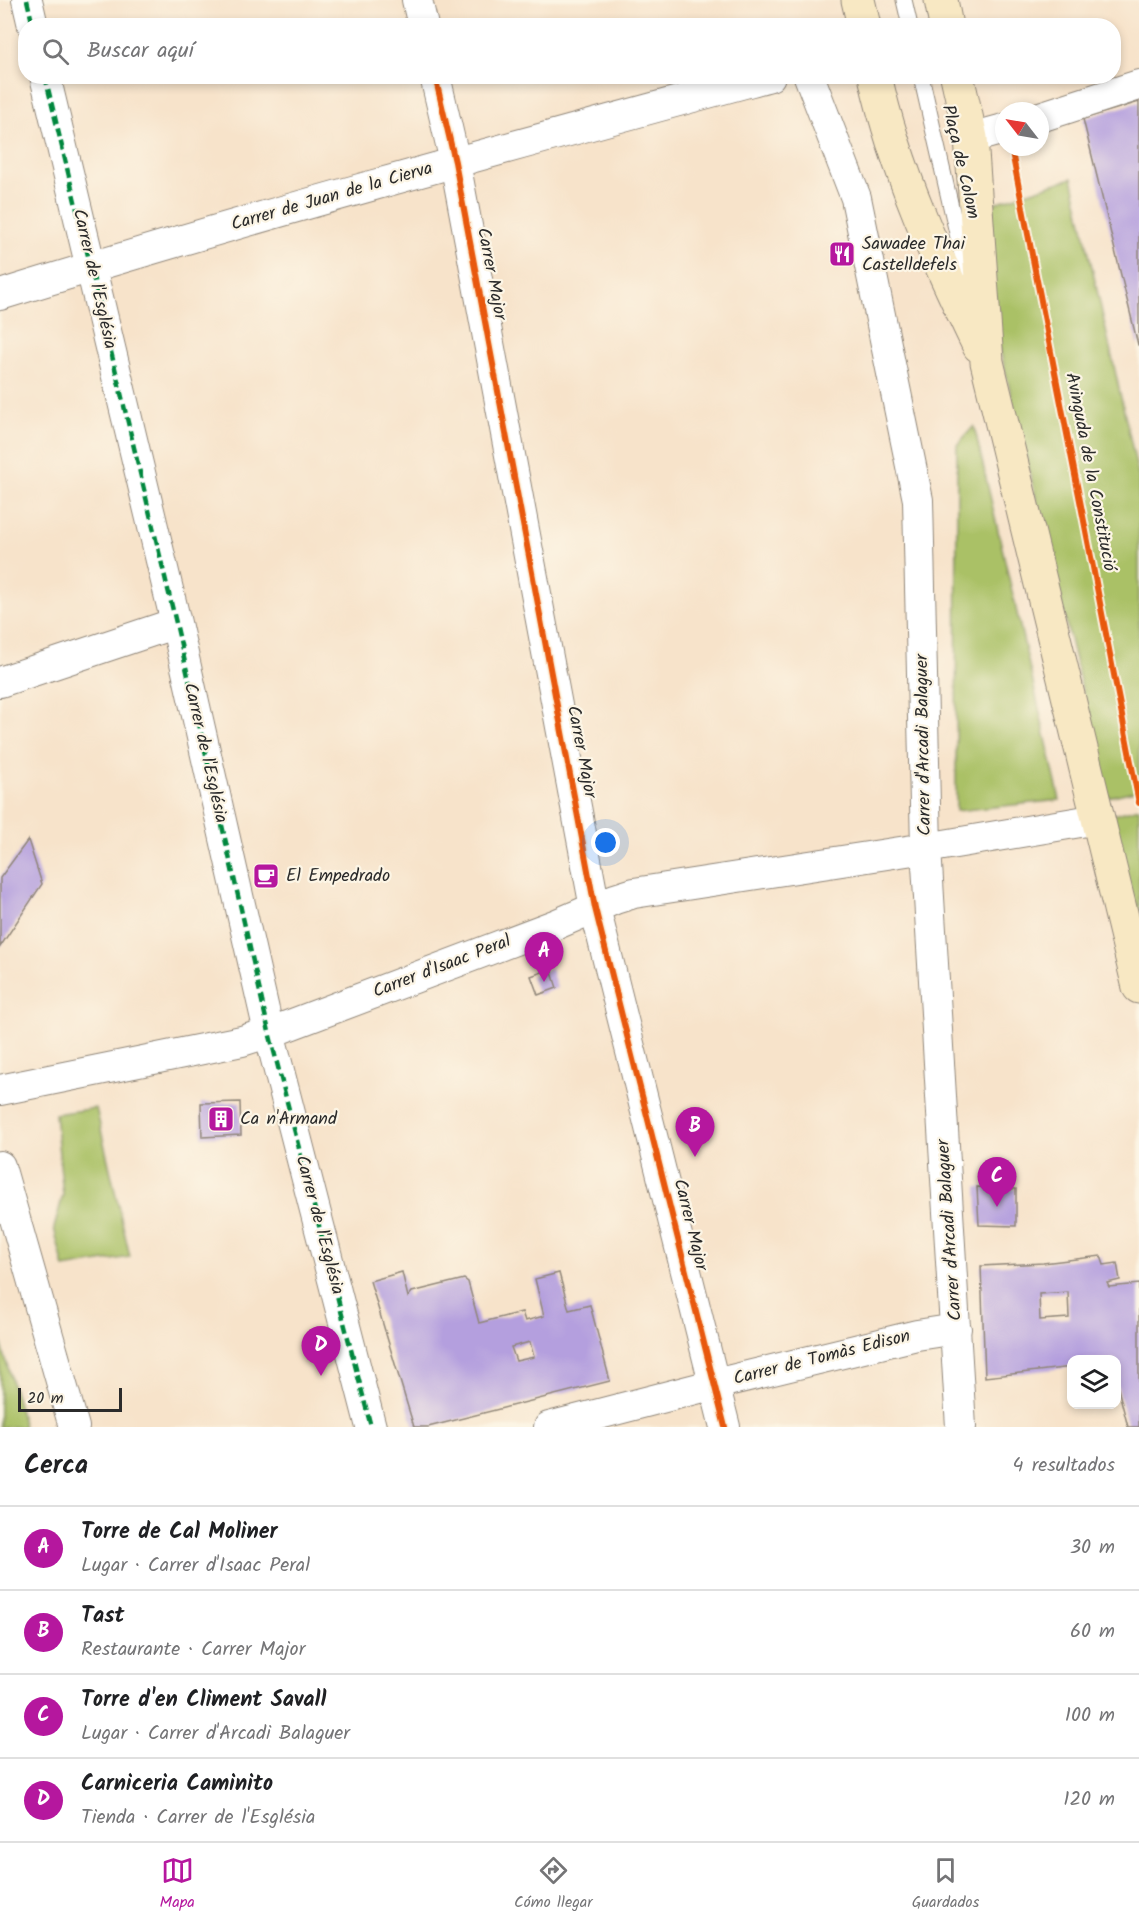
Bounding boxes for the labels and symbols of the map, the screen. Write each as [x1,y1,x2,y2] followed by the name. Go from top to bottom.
[933,102,987,222] street label: Plaça de Colom
[995,102,1049,156] north arrow
[228,154,436,240] street label: Carrer de Juan de la Cierva
[64,206,124,352] street label: Carrer de l'Església
[468,225,514,324] street label: Carrer Major
[862,230,966,280] place label: Sawadee Thai Castelldefels
[827,239,857,269] restaurant icon: Sawadee Thai Castelldefels
[1056,370,1124,575] street label: Avinguda de la Constitució
[908,653,940,836] street label: Carrer d'Arcadi Balaguer
[175,680,235,826] street label: Carrer de l'Església
[558,703,604,802] street label: Carrer Major
[591,828,620,857] your location
[251,861,281,891] cafe icon: El Empedrado
[286,862,390,891] place label: El Empedrado
[369,927,516,1007] street label: Carrer d'Isaac Peral
[524,932,564,982] pin: A
[206,1104,236,1134] building icon: Ca n'Armand
[240,1105,338,1134] place label: Ca n'Armand
[676,1108,714,1157] pin: B
[929,1137,971,1322] street label: Carrer d'Arcadi Balaguer
[286,1152,352,1298] street label: Carrer de l'Església
[978,1158,1016,1207] pin: C
[665,1176,716,1275] street label: Carrer Major
[730,1322,914,1394] street label: Carrer de Tomàs Edison
[302,1326,340,1376] pin: D
[18,1385,122,1412] scale bar

